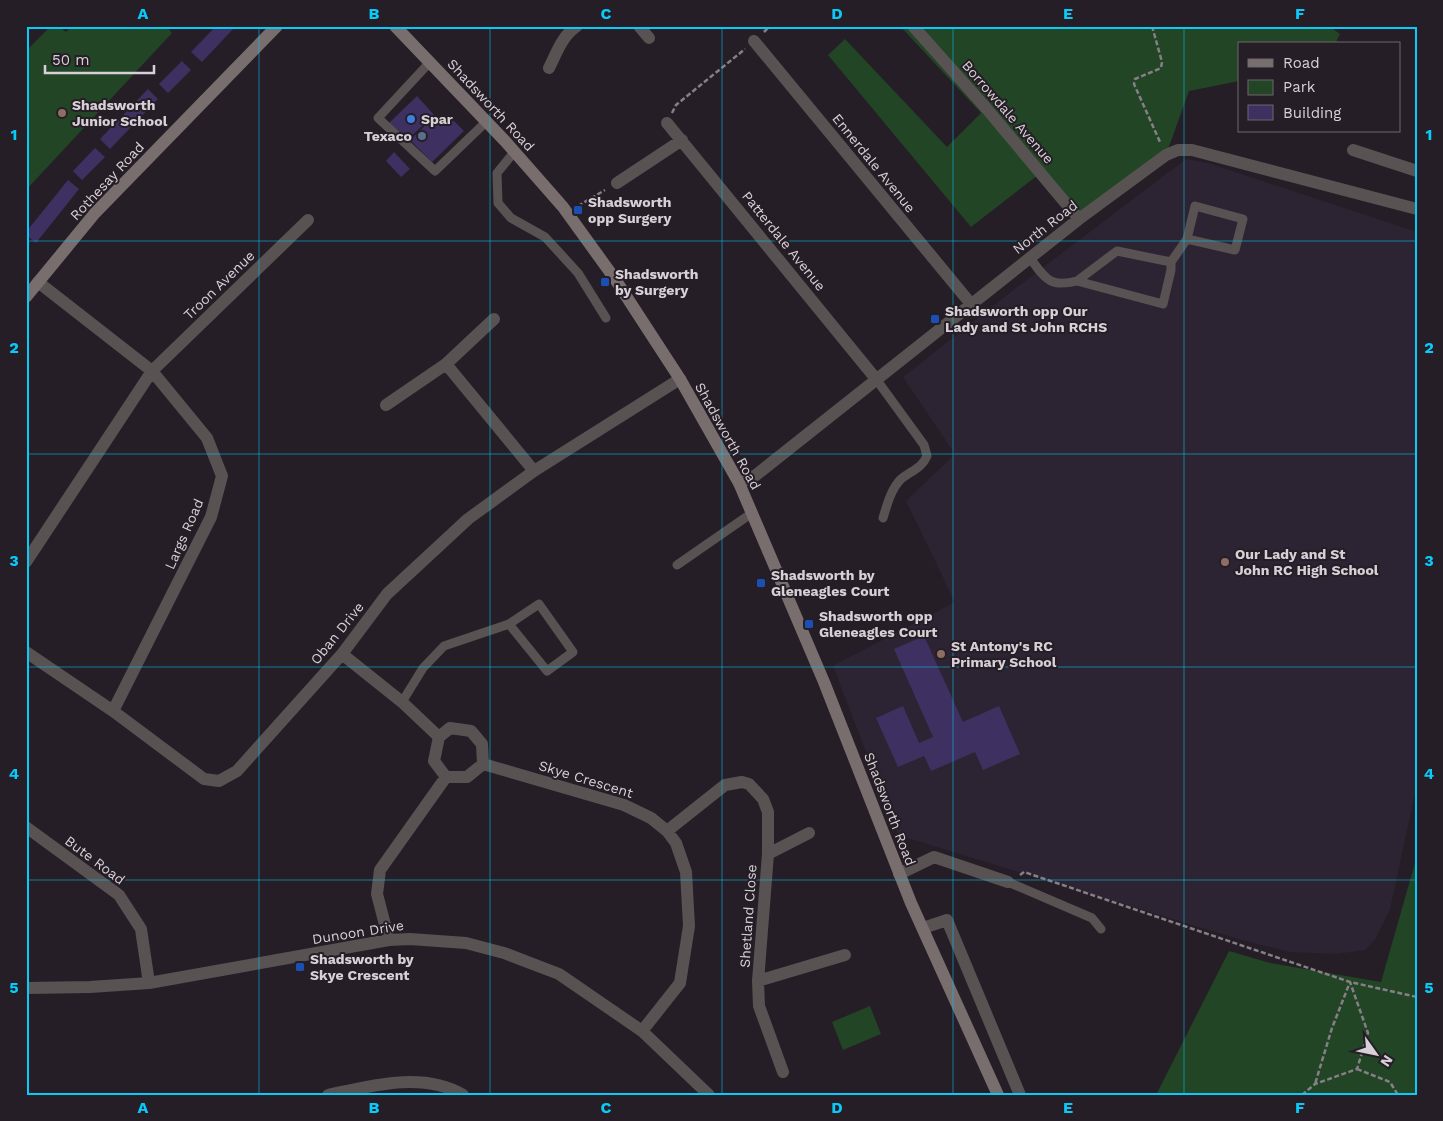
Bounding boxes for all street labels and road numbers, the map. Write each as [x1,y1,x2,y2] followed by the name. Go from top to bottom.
[444,56,538,154] street label: Shadsworth Road
[959,57,1057,167] street label: Borrowdale Avenue
[829,110,919,216] street label: Ennerdale Avenue
[67,139,147,223] street label: Rothesay Road
[739,188,829,294] street label: Patterdale Avenue
[1010,197,1080,257] street label: North Road
[180,247,258,323] street label: Troon Avenue
[692,380,764,492] street label: Shadsworth Road
[161,496,207,572] street label: Largs Road
[307,599,367,667] street label: Oban Drive
[861,750,919,868] street label: Shadsworth Road
[537,757,635,801] street label: Skye Crescent
[62,832,128,888] street label: Bute Road
[736,864,760,968] street label: Shetland Close
[311,917,405,947] street label: Dunoon Drive

